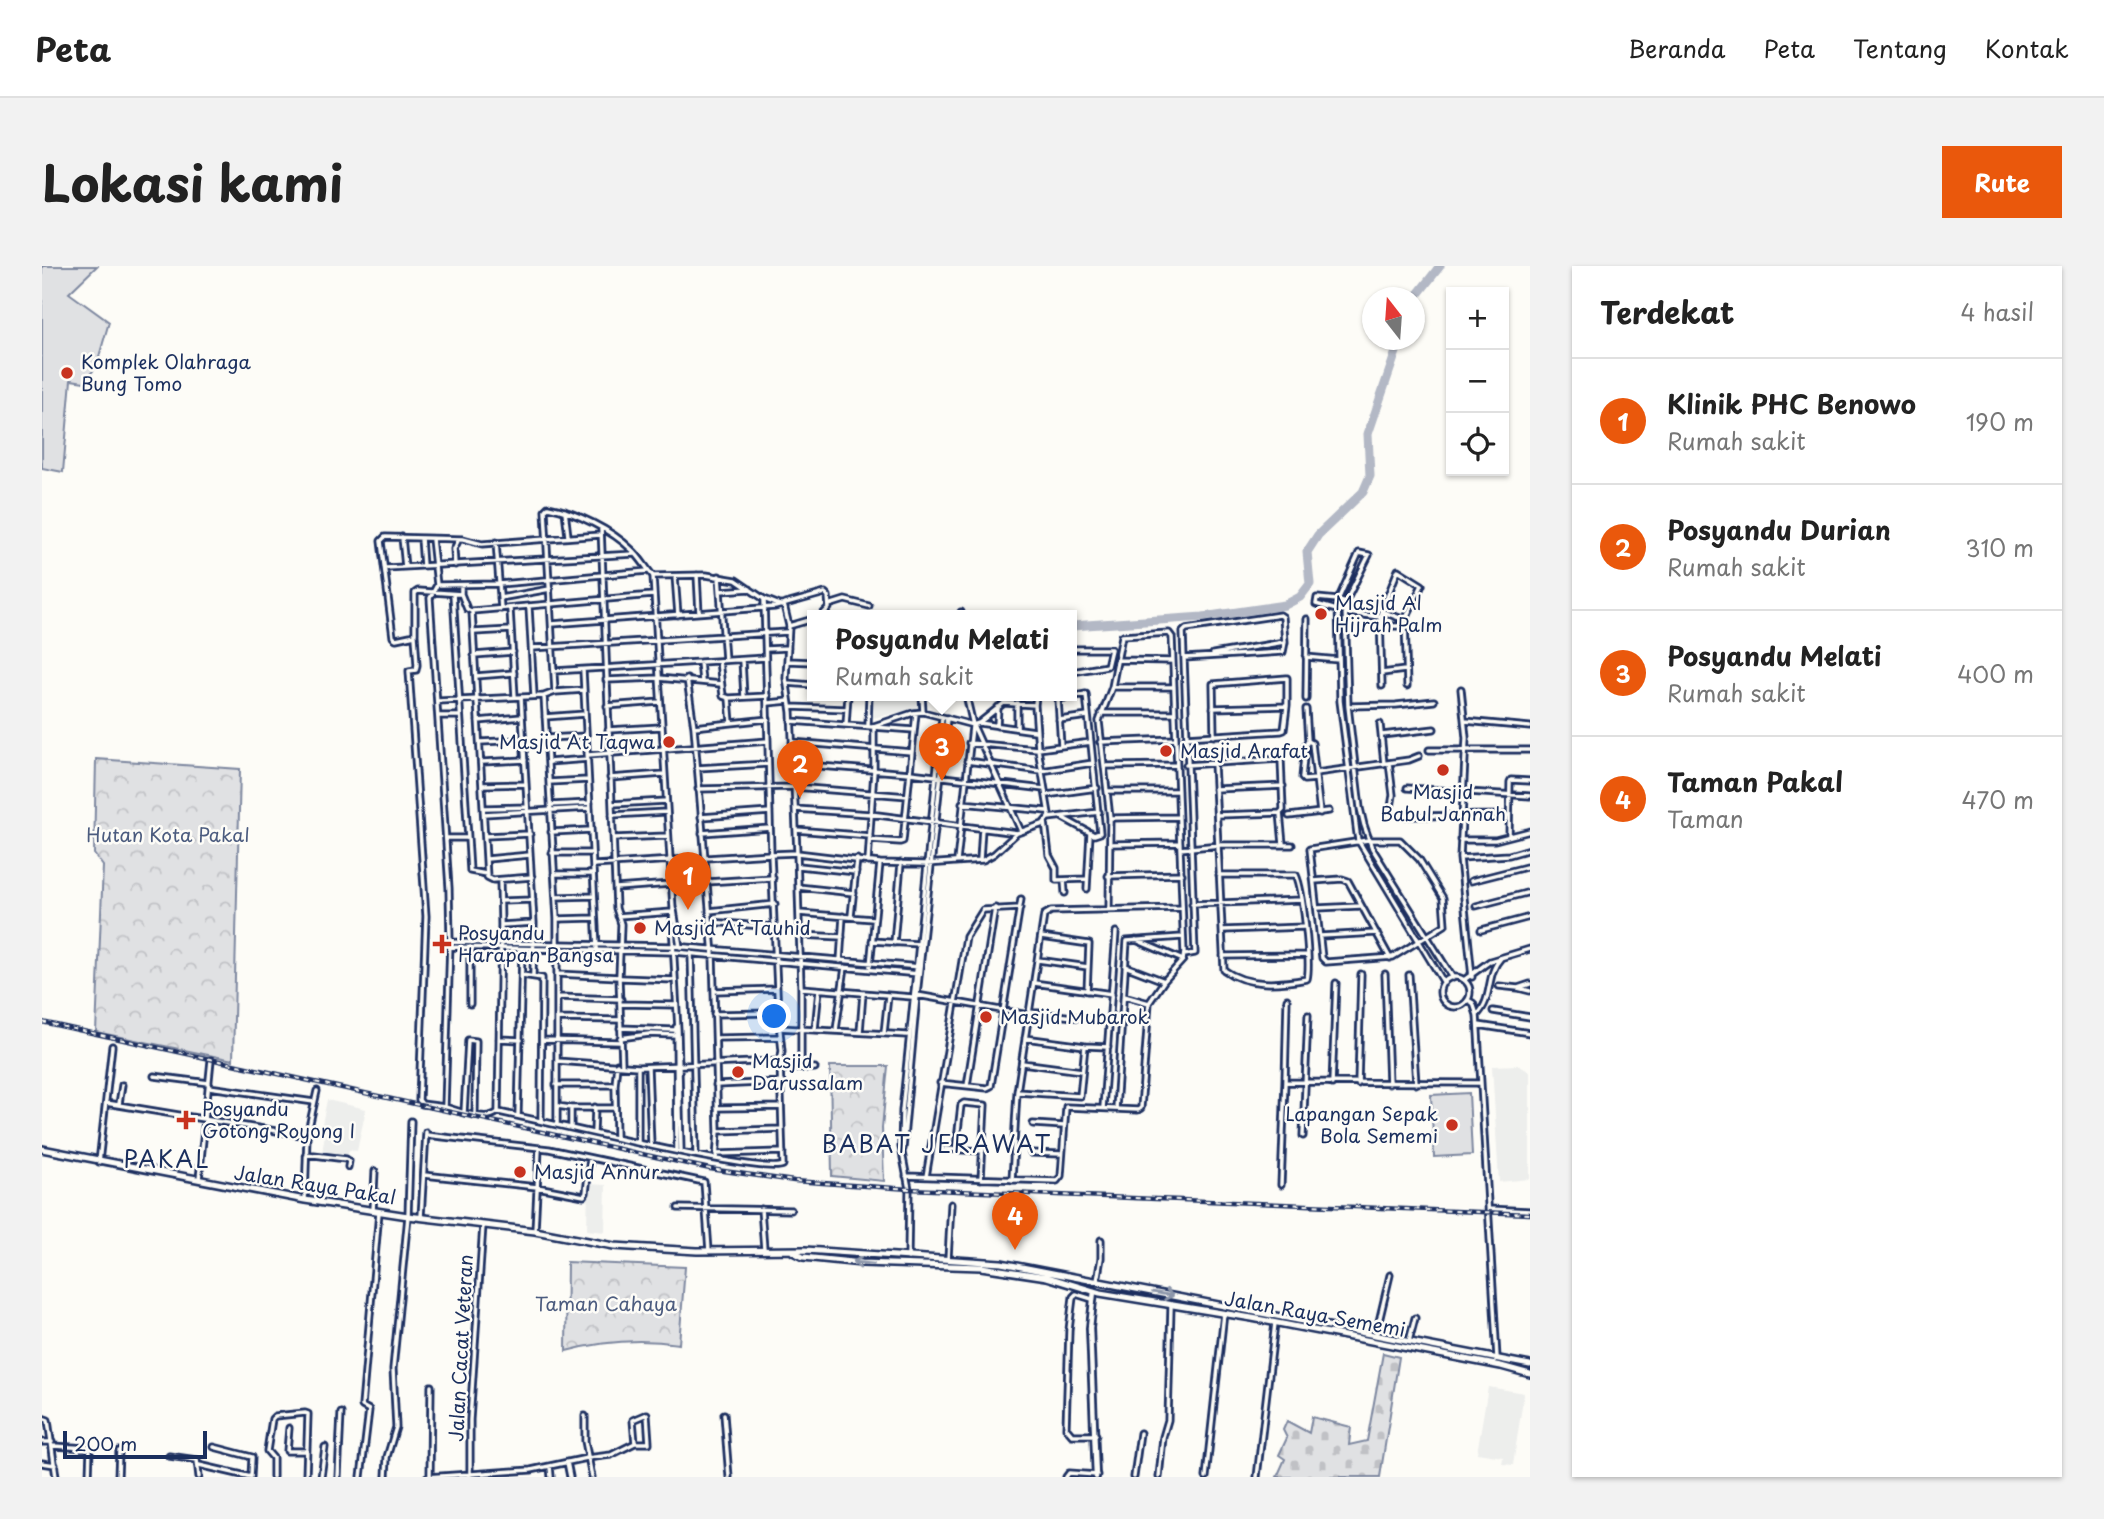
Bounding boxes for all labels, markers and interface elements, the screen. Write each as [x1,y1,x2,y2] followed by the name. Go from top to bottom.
[35,23,111,73] text: Peta
[1628,30,1725,66] text: Beranda
[1763,30,1815,66] text: Peta
[1853,30,1947,66] text: Tentang
[1985,30,2069,66] text: Kontak
[42,145,343,219] text: Lokasi kami
[1942,146,2062,218] button: Rute
[1362,287,1425,350] north arrow
[1446,287,1509,476] map controls
[1446,287,1509,350] button: +
[1600,289,1735,334] text: Terdekat
[1960,294,2034,329] text: 4 hasil
[81,347,251,397] place label: Komplek Olahraga Bung Tomo
[1446,350,1509,413] button: −
[59,365,75,381] marker: Komplek Olahraga Bung Tomo
[1667,384,1916,423] text: Klinik PHC Benowo
[1618,404,1629,439] text: 1
[1966,404,2034,439] text: 190 m
[1446,413,1509,476] button: locate
[1667,423,1806,458] text: Rumah sakit
[1667,510,1891,549] text: Posyandu Durian
[1615,530,1631,565] text: 2
[1965,530,2034,565] text: 310 m
[1667,549,1806,584] text: Rumah sakit
[1335,588,1443,638] place label: Masjid Al Hijrah Palm
[1313,606,1329,622] marker: Masjid Al Hijrah Palm
[807,610,1077,701] popup
[835,619,1049,658] text: Posyandu Melati
[1667,636,1881,675] text: Posyandu Melati
[1615,656,1631,691] text: 3
[1957,656,2034,691] text: 400 m
[835,658,973,693] text: Rumah sakit
[1667,675,1806,710] text: Rumah sakit
[919,723,965,781] pin: 3
[499,727,655,755] place label: Masjid At Taqwa
[661,734,677,750] marker: Masjid At Taqwa
[1180,736,1308,764] place label: Masjid Arafat
[777,740,823,798] pin: 2
[1158,743,1174,759] marker: Masjid Arafat
[1435,762,1451,778] marker: Masjid Babul Jannah
[1667,762,1843,801] text: Taman Pakal
[1380,777,1506,827] place label: Masjid Babul Jannah
[1615,782,1631,817] text: 4
[1961,782,2034,817] text: 470 m
[1667,801,1744,836] text: Taman
[86,820,250,848] park label: Hutan Kota Pakal
[665,852,711,910] pin: 1
[654,913,811,941] place label: Masjid At Tauhid
[458,918,614,968] place label: Posyandu Harapan Bangsa
[632,920,648,936] marker: Masjid At Tauhid
[432,934,452,954] marker: Posyandu Harapan Bangsa
[757,999,791,1033] your location
[1000,1002,1150,1030] place label: Masjid Mubarok
[978,1009,994,1025] marker: Masjid Mubarok
[752,1046,863,1096] place label: Masjid Darussalam
[730,1064,746,1080] marker: Masjid Darussalam
[202,1094,355,1144] place label: Posyandu Gotong Royong I
[1285,1099,1438,1149] place label: Lapangan Sepak Bola Sememi
[176,1110,196,1130] marker: Posyandu Gotong Royong I
[1444,1117,1460,1133] marker: Lapangan Sepak Bola Sememi
[822,1126,1052,1161] district label: BABAT JERAWAT
[123,1141,211,1176] district label: PAKAL
[232,1157,398,1211] street label: Jalan Raya Pakal
[534,1157,660,1185] place label: Masjid Annur
[512,1164,528,1180] marker: Masjid Annur
[992,1192,1038,1250] pin: 4
[441,1254,479,1442] street label: Jalan Cacat Veteran
[852,1256,875,1269] one-way arrow
[1222,1283,1408,1343] street label: Jalan Raya Sememi
[1151,1288,1174,1301] one-way arrow
[535,1289,678,1317] park label: Taman Cahaya
[63,1428,206,1460] scale bar
[74,1429,137,1457] text: 200 m

